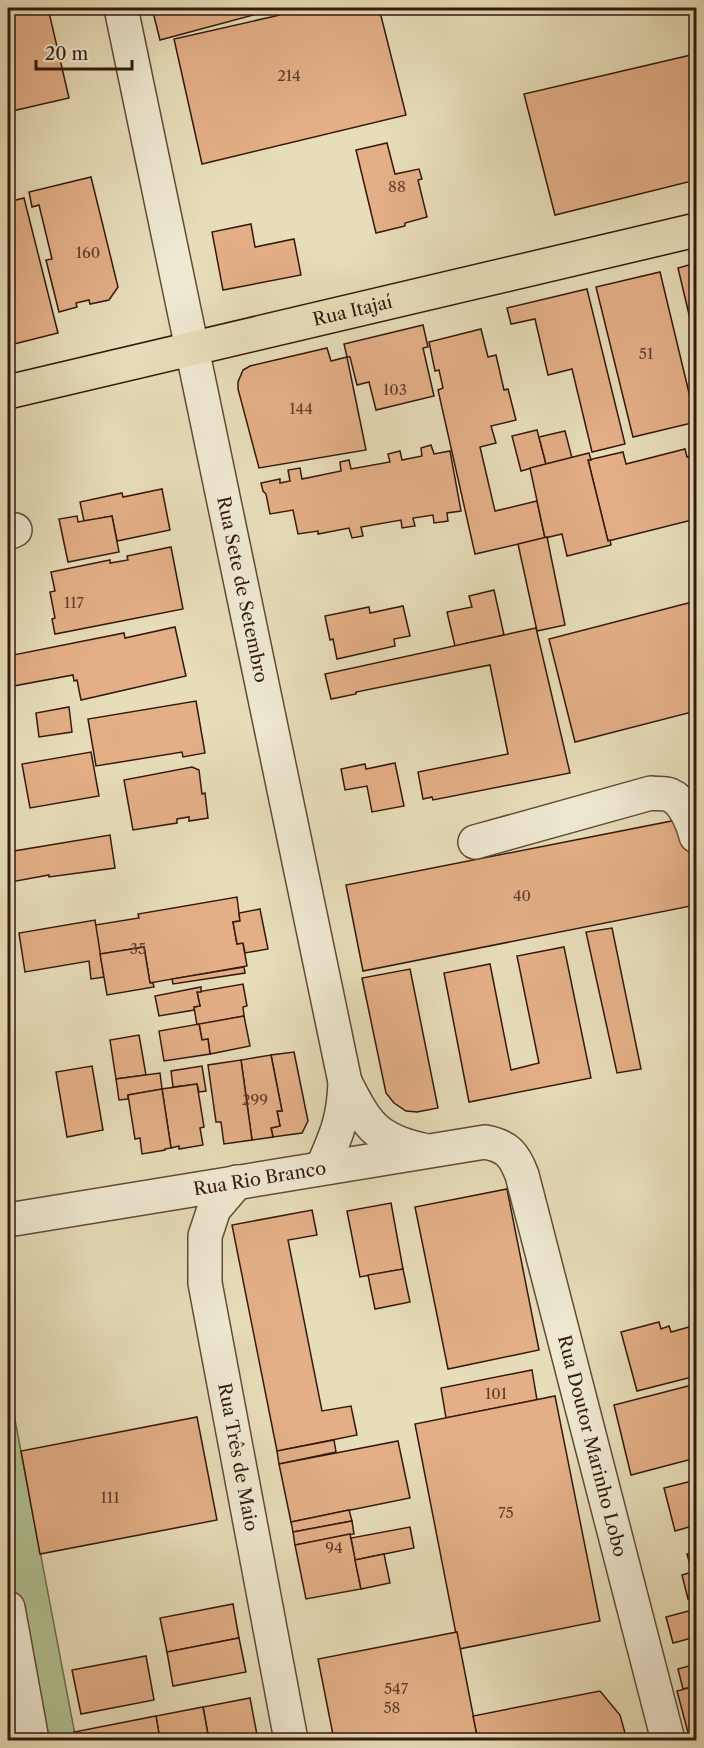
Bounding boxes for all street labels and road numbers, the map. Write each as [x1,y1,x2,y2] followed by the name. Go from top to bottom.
[311,291,395,331] street label: Rua Itajaí
[212,494,272,685] street label: Rua Sete de Setembro
[192,1157,328,1201] street label: Rua Rio Branco
[553,1333,631,1559] street label: Rua Doutor Marinho Lobo
[213,1381,262,1533] street label: Rua Três de Maio

